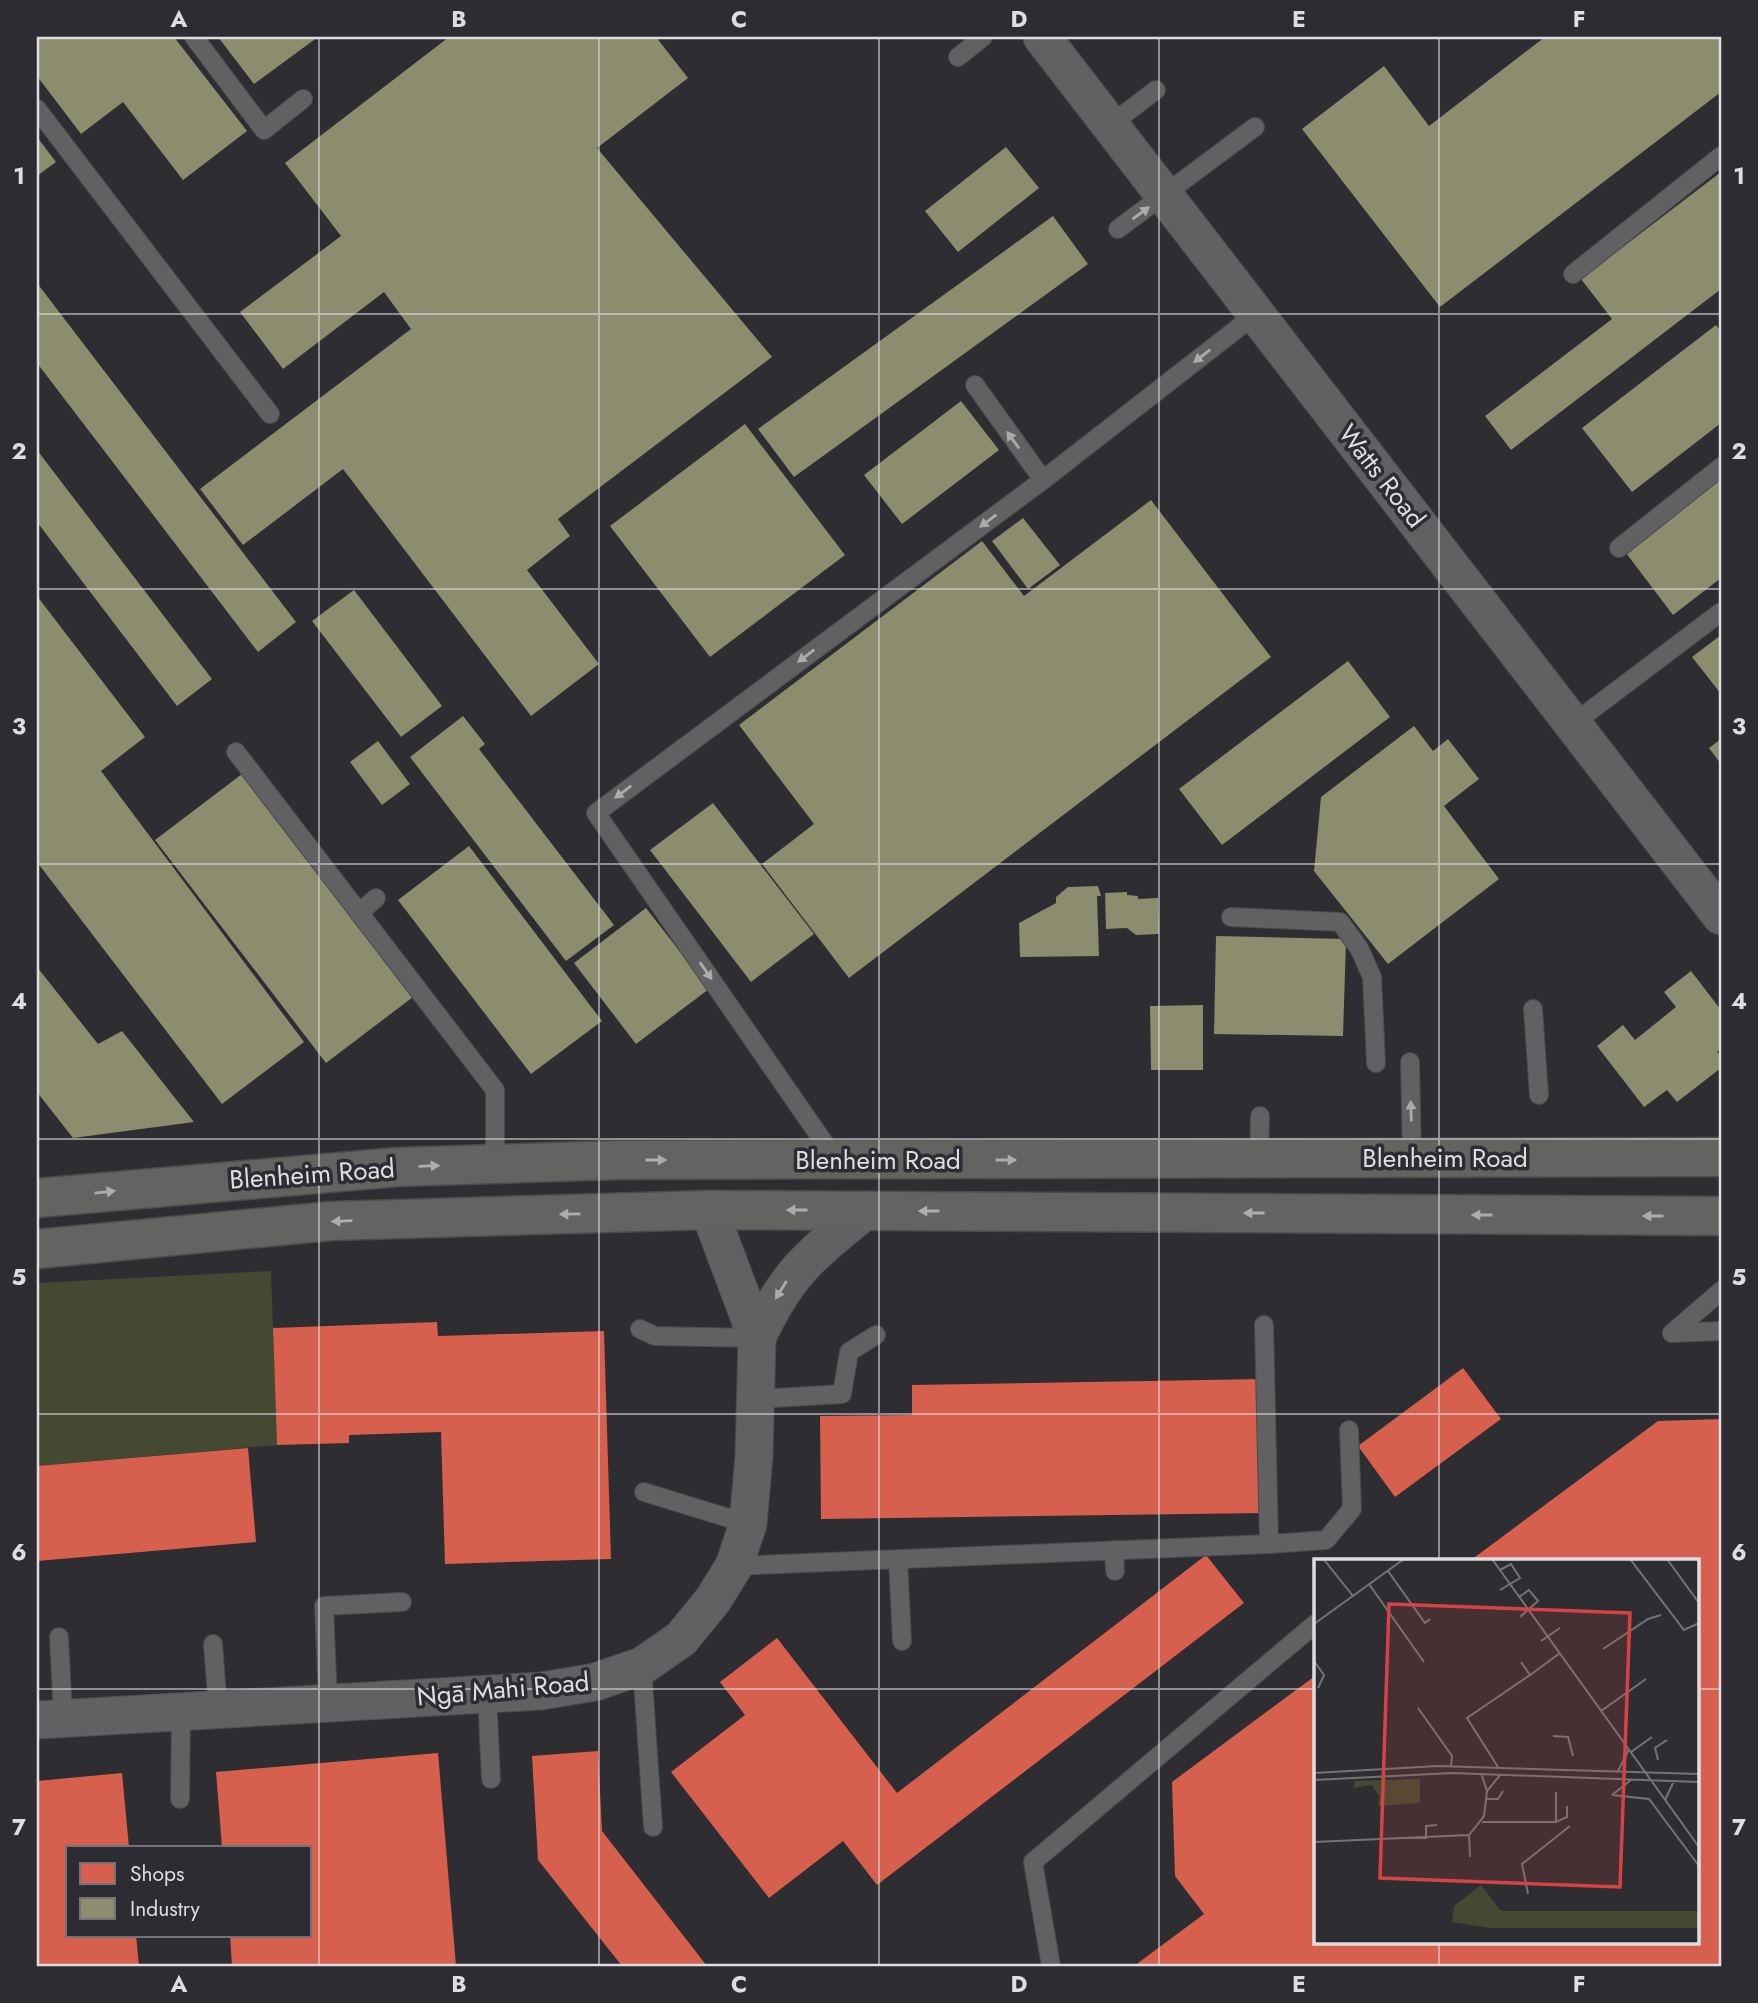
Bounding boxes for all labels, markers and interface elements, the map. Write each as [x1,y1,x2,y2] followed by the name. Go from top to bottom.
[170,2,188,36] text: A
[451,2,467,36] text: B
[731,2,747,36] text: C
[1011,2,1028,36] text: D
[1292,2,1306,36] text: E
[1573,2,1585,36] text: F
[13,159,25,193] text: 1
[1733,159,1745,193] text: 1
[1132,206,1150,220] one-way arrow
[1194,349,1212,364] one-way arrow
[1329,416,1435,536] street label: Watts Road
[1007,431,1021,449] one-way arrow
[11,434,27,468] text: 2
[1731,434,1747,468] text: 2
[979,513,997,527] one-way arrow
[797,649,815,664] one-way arrow
[12,709,26,743] text: 3
[1732,709,1746,743] text: 3
[614,785,632,799] one-way arrow
[699,962,712,981] one-way arrow
[11,984,27,1018] text: 4
[1731,984,1747,1018] text: 4
[1406,1099,1417,1121] one-way arrow
[1362,1139,1528,1177] street label: Blenheim Road
[795,1141,961,1179] street label: Blenheim Road
[228,1149,396,1199] street label: Blenheim Road
[646,1154,668,1166] one-way arrow
[996,1154,1018,1166] one-way arrow
[418,1160,440,1171] one-way arrow
[94,1186,116,1197] one-way arrow
[786,1204,808,1216] one-way arrow
[917,1205,939,1217] one-way arrow
[1243,1207,1265,1219] one-way arrow
[559,1208,581,1219] one-way arrow
[1470,1209,1492,1220] one-way arrow
[1642,1210,1664,1222] one-way arrow
[331,1215,353,1227] one-way arrow
[12,1260,26,1294] text: 5
[1732,1260,1746,1294] text: 5
[775,1281,787,1300] one-way arrow
[11,1535,27,1569] text: 6
[1731,1535,1747,1569] text: 6
[1314,1559,1698,1944] inset map
[415,1663,591,1715] street label: Ngā Mahi Road
[12,1810,26,1844] text: 7
[1732,1810,1746,1844] text: 7
[66,1846,312,1937] legend
[130,1859,184,1889] text: Shops
[130,1894,201,1924] text: Industry
[170,1967,188,2001] text: A
[451,1967,467,2001] text: B
[731,1967,747,2001] text: C
[1011,1967,1028,2001] text: D
[1292,1967,1306,2001] text: E
[1573,1967,1585,2001] text: F

